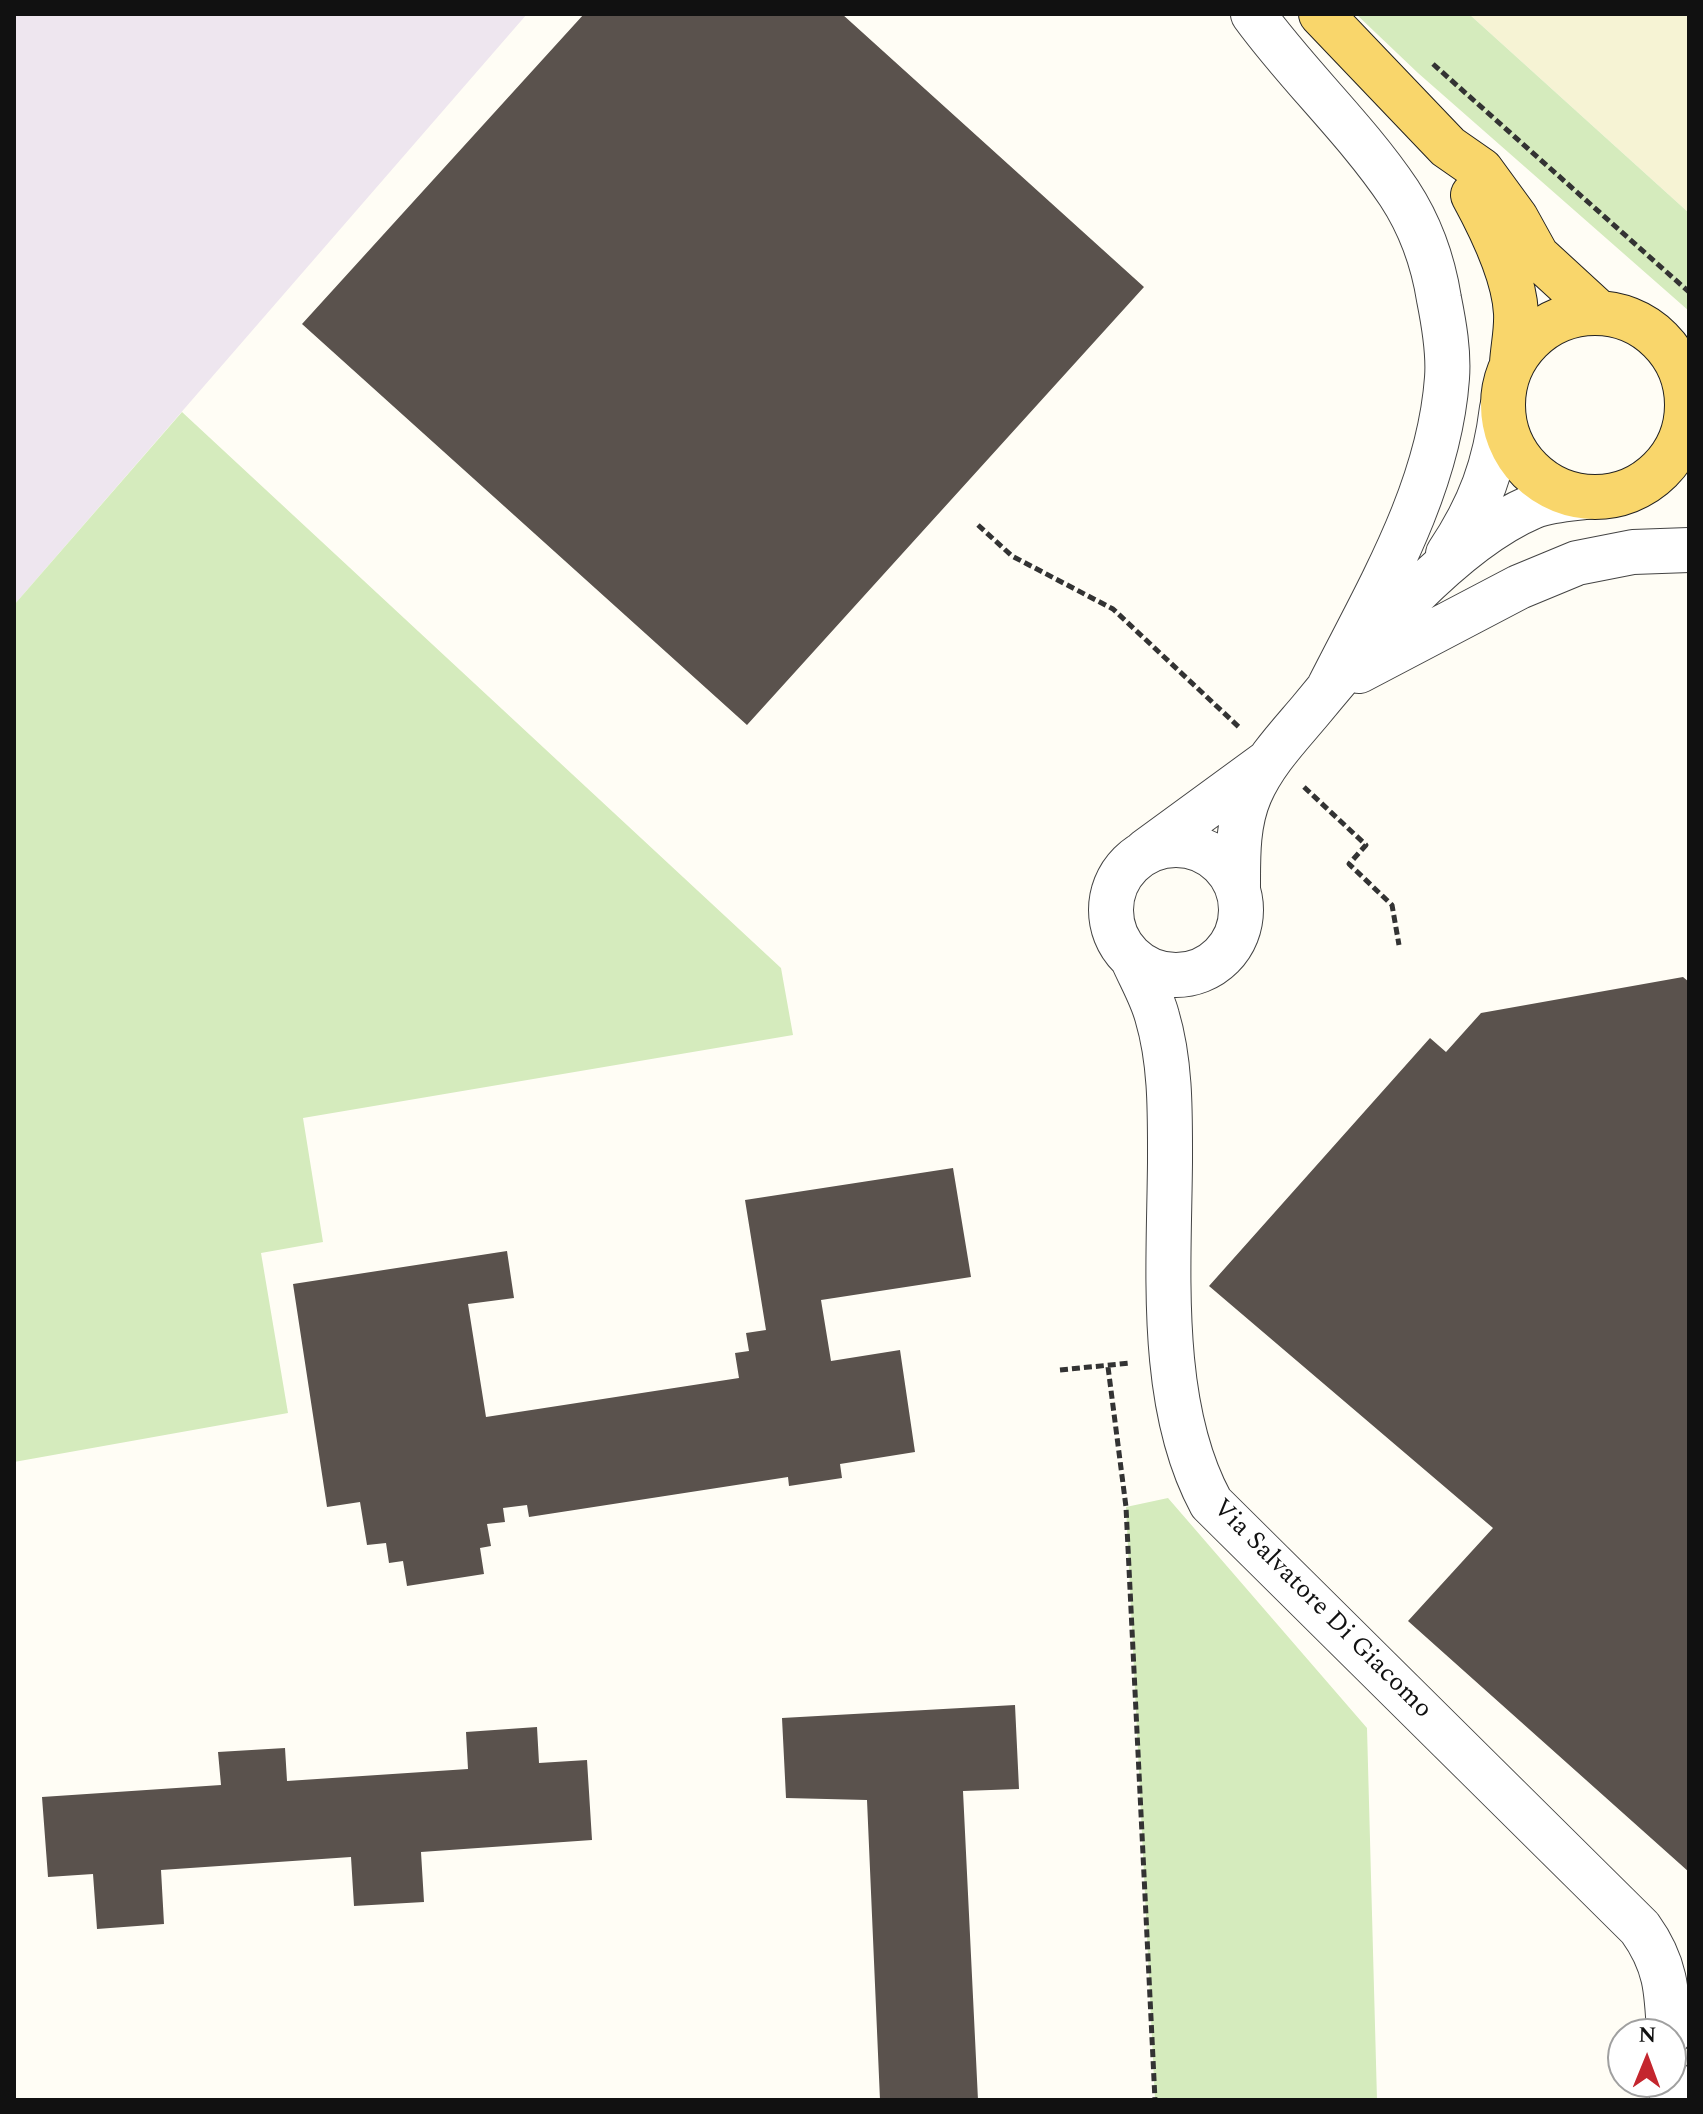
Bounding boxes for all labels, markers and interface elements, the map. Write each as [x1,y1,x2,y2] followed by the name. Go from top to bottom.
[1205,1494,1437,1726] street label: Via Salvatore Di Giacomo
[1607,2018,1687,2098] north arrow
[1638,2019,1657,2052] text: N

